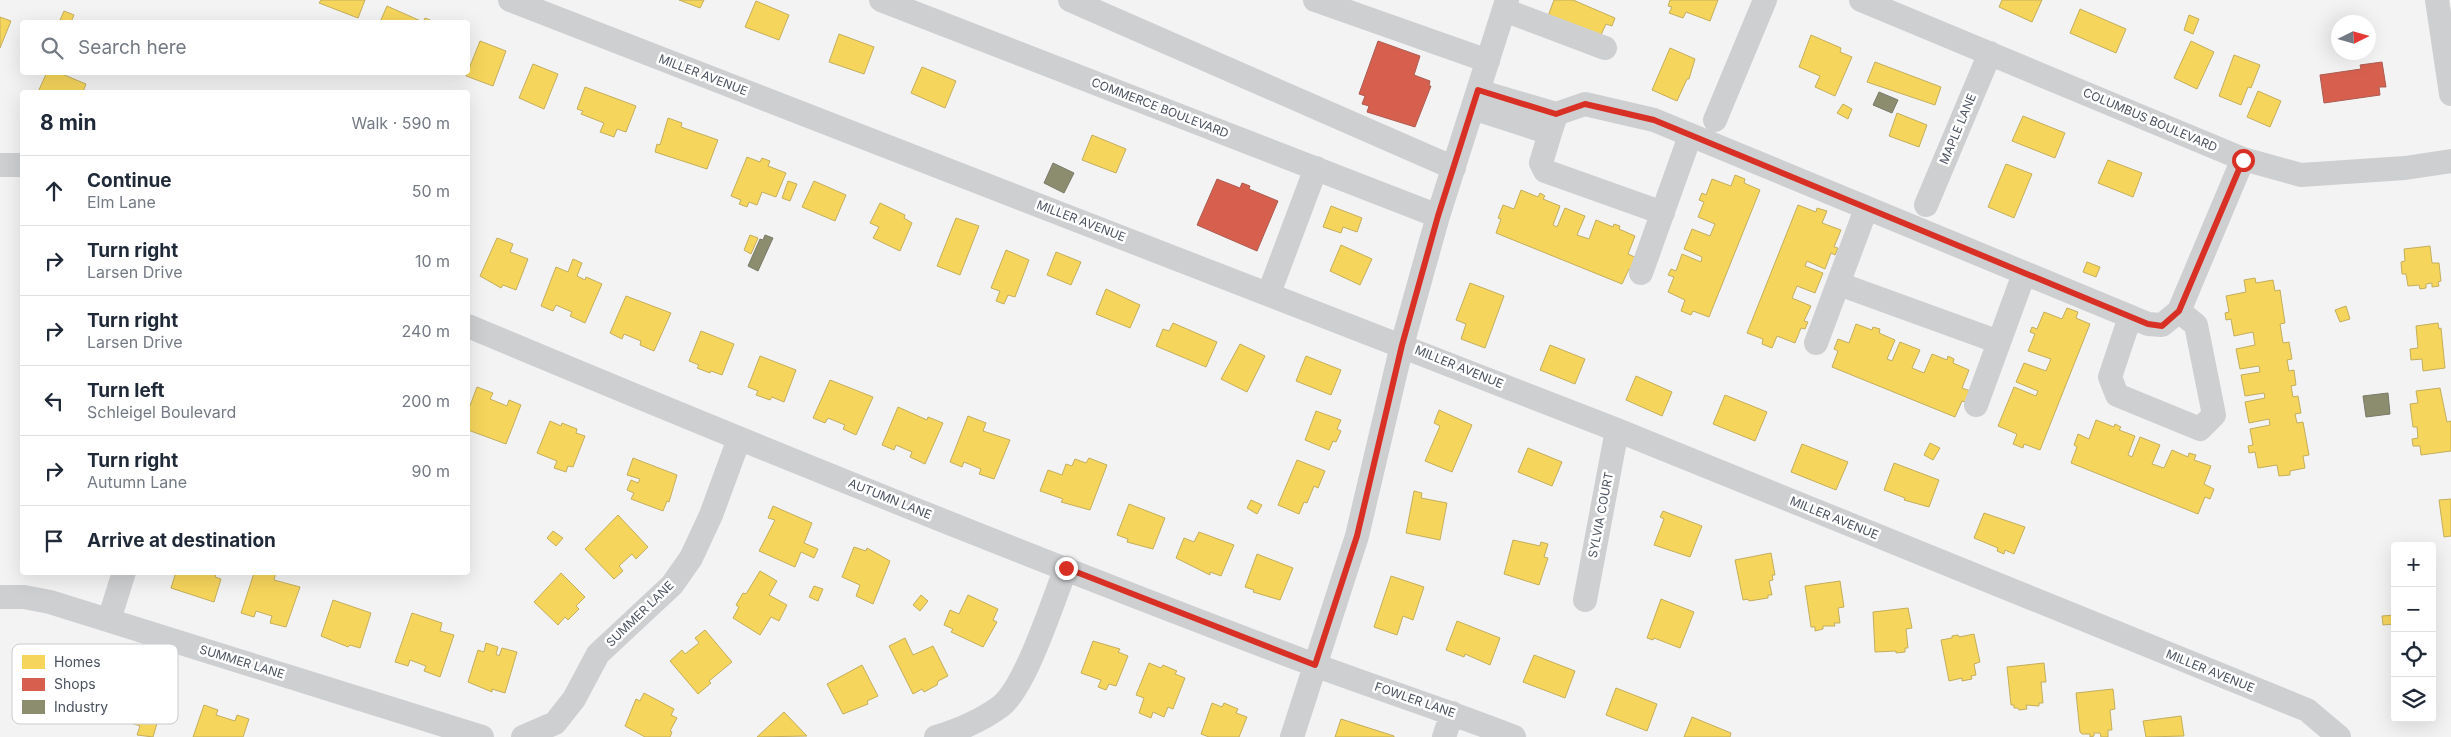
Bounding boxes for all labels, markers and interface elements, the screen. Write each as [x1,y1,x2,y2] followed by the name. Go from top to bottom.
[2331,15,2376,60] north arrow
[20,20,470,75] search box
[38,34,66,62] icon: search
[78,36,187,59] text: Search here
[657,51,750,98] street label: MILLER AVENUE
[1089,74,1231,141] street label: COMMERCE BOULEVARD
[2081,84,2220,155] street label: COLUMBUS BOULEVARD
[1936,91,1979,166] street label: MAPLE LANE
[40,110,97,135] text: 8 min
[352,113,450,133] text: Walk · 590 m
[2232,149,2255,172] route start
[87,169,172,192] text: Continue
[40,177,68,205] icon: ahead
[412,181,450,201] text: 50 m
[87,192,156,212] text: Elm Lane
[1035,197,1128,244] street label: MILLER AVENUE
[87,239,178,262] text: Turn right
[40,247,68,275] icon: right
[415,251,450,271] text: 10 m
[87,262,182,282] text: Larsen Drive
[87,309,178,332] text: Turn right
[40,317,68,345] icon: right
[402,321,450,341] text: 240 m
[87,332,182,352] text: Larsen Drive
[1413,342,1506,391] street label: MILLER AVENUE
[87,379,165,402] text: Turn left
[40,387,68,415] icon: left
[402,391,450,411] text: 200 m
[87,402,236,422] text: Schleigel Boulevard
[87,449,178,472] text: Turn right
[40,457,68,485] icon: right
[411,461,450,481] text: 90 m
[1585,470,1616,559] street label: SYLVIA COURT
[87,472,187,492] text: Autumn Lane
[846,475,934,522] street label: AUTUMN LANE
[1788,493,1881,542] street label: MILLER AVENUE
[40,527,68,555] icon: arrive
[87,529,276,552] text: Arrive at destination
[2391,542,2436,722] map controls
[2391,542,2436,587] button: +
[1055,557,1078,580] route end
[603,578,676,650] street label: SUMMER LANE
[2391,587,2436,632] button: −
[2391,632,2436,677] button: locate
[198,641,286,682] street label: SUMMER LANE
[12,644,178,724] legend
[2164,646,2257,695] street label: MILLER AVENUE
[54,653,101,670] text: Homes
[54,675,96,692] text: Shops
[2391,677,2436,722] button: layers
[1373,679,1458,720] street label: FOWLER LANE
[54,698,108,715] text: Industry

